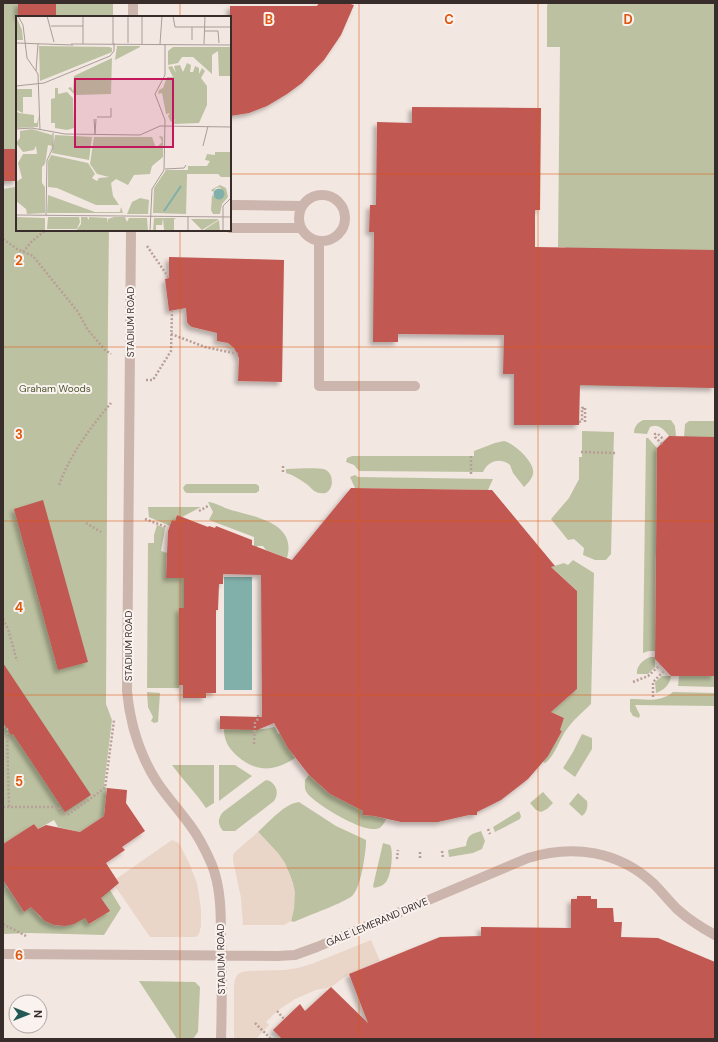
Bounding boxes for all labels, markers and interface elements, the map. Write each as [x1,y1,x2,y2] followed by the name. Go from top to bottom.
[265,11,273,28] text: B
[444,11,454,28] text: C
[623,11,633,28] text: D
[16,16,231,231] inset map
[15,252,23,269] text: 2
[124,287,137,357] street label: STADIUM ROAD
[19,382,91,395] park label: Graham Woods
[15,426,23,443] text: 3
[15,599,23,616] text: 4
[122,611,135,681] street label: STADIUM ROAD
[15,773,23,790] text: 5
[324,895,430,949] street label: GALE LEMERAND DRIVE
[214,923,228,994] street label: STADIUM ROAD
[15,947,23,964] text: 6
[8,994,48,1034] north arrow
[31,1010,45,1018] text: N

